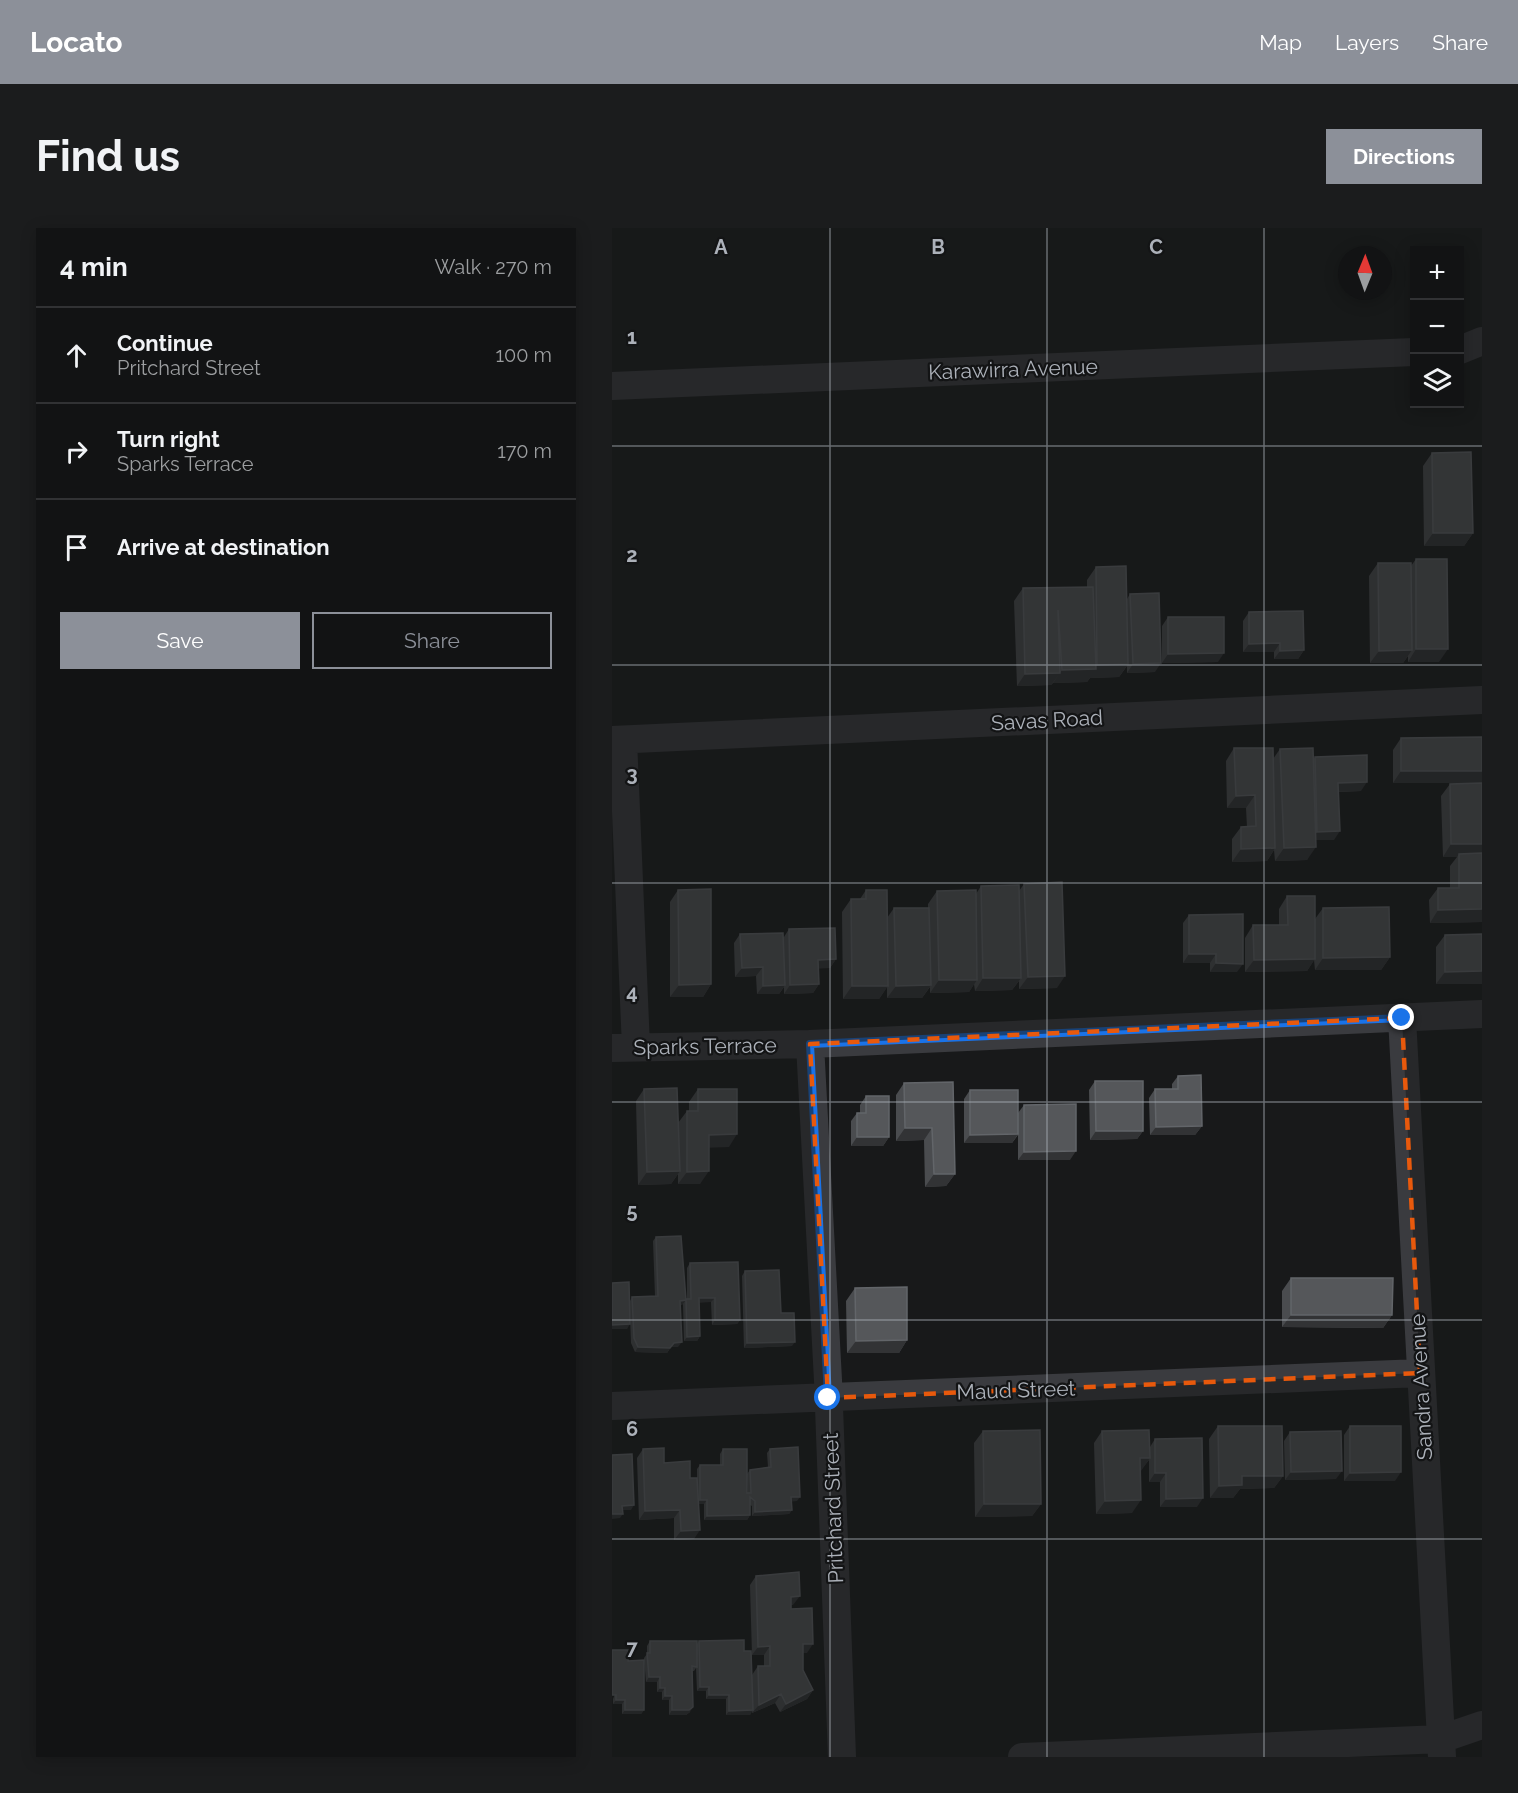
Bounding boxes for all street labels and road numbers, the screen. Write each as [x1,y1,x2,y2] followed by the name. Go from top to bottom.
[928,354,1098,384] street label: Karawirra Avenue
[990,705,1104,735] street label: Savas Road
[633,1032,777,1060] street label: Sparks Terrace
[1405,1313,1437,1461] street label: Sandra Avenue
[956,1375,1076,1405] street label: Maud Street
[818,1432,848,1584] street label: Pritchard Street

